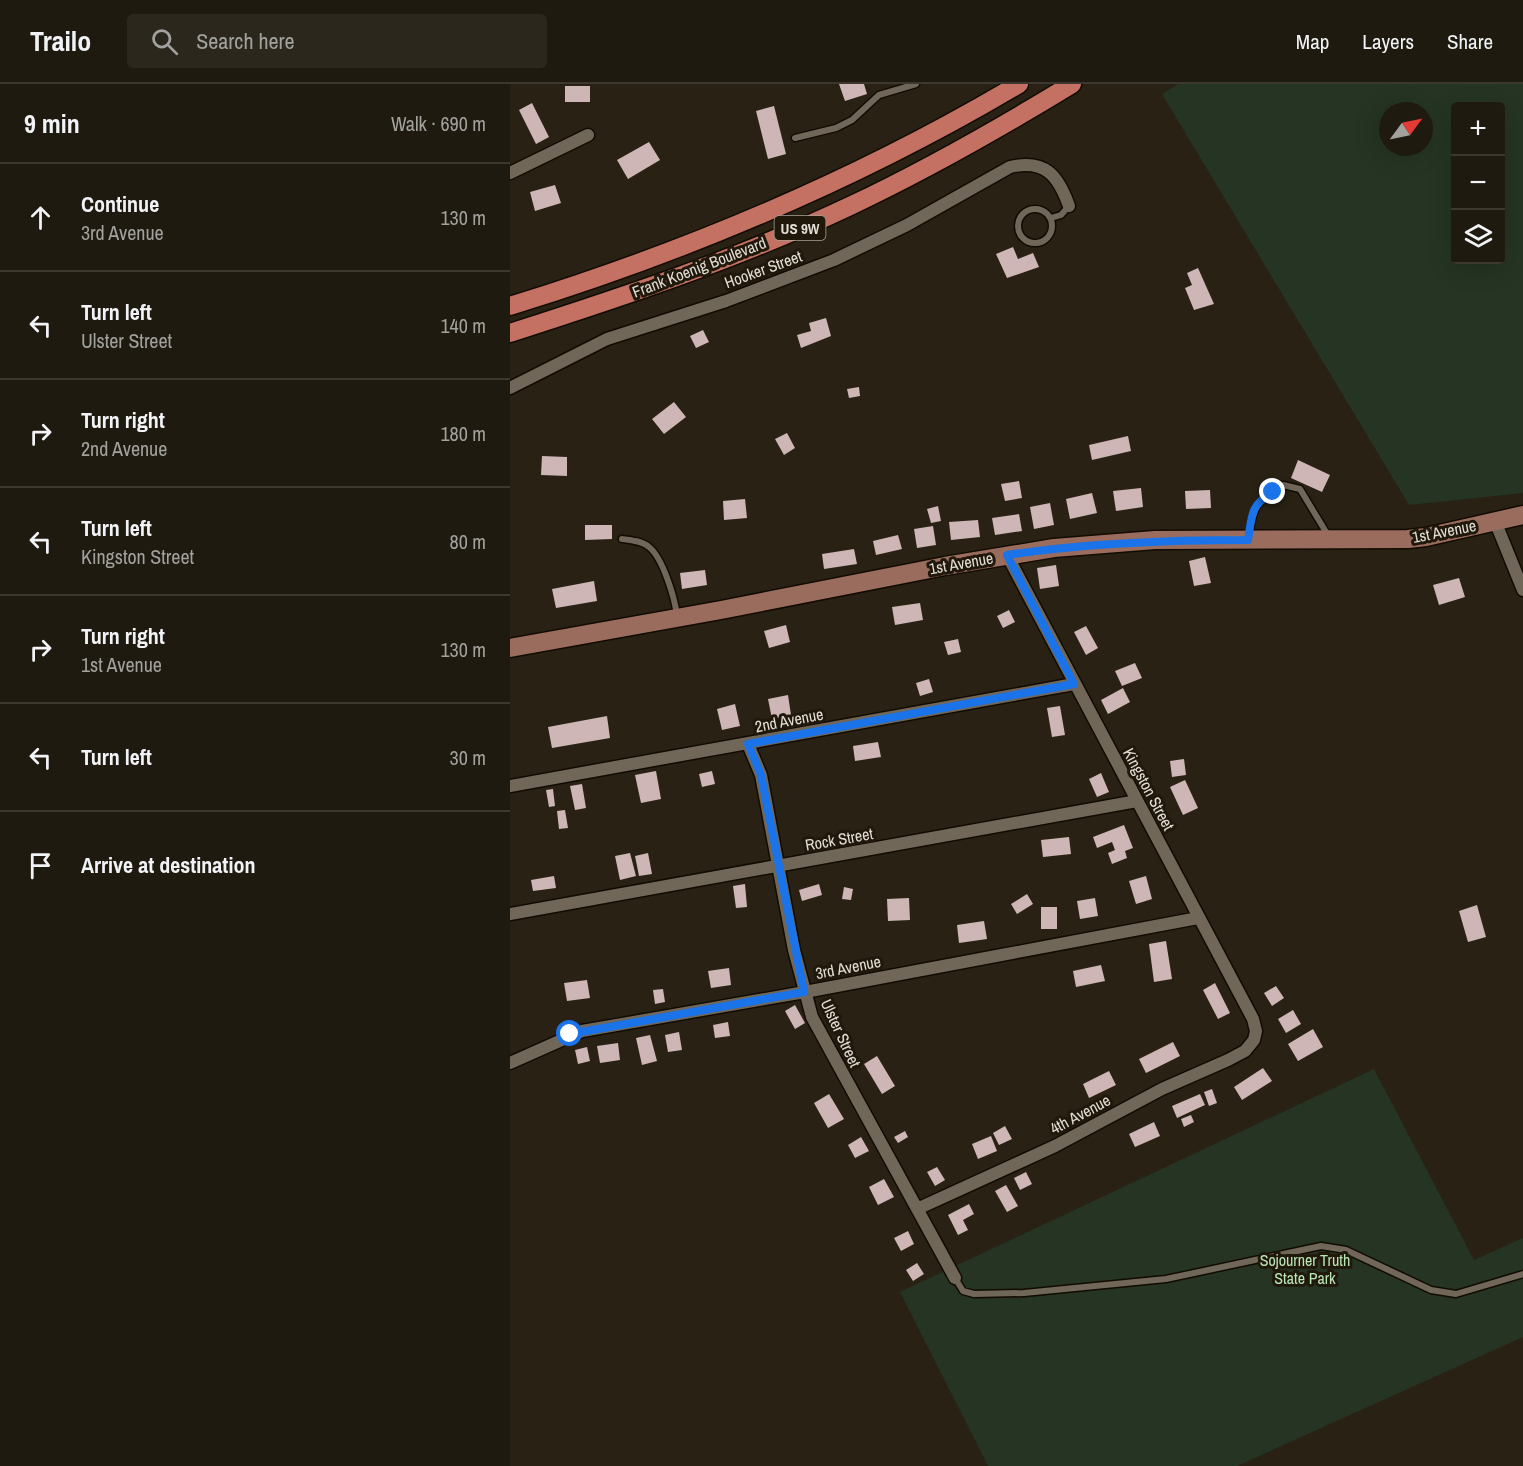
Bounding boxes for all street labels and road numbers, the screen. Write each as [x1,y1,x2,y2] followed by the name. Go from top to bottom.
[774,216,826,240] road number: US 9W
[629,231,769,303] street label: Frank Koenig Boulevard
[721,245,805,293] street label: Hooker Street
[1410,514,1478,548] street label: 1st Avenue
[927,547,995,579] street label: 1st Avenue
[753,703,825,737] street label: 2nd Avenue
[1118,744,1180,834] street label: Kingston Street
[803,822,875,856] street label: Rock Street
[813,950,883,984] street label: 3rd Avenue
[816,995,867,1071] street label: Ulster Street
[1046,1089,1114,1139] street label: 4th Avenue

